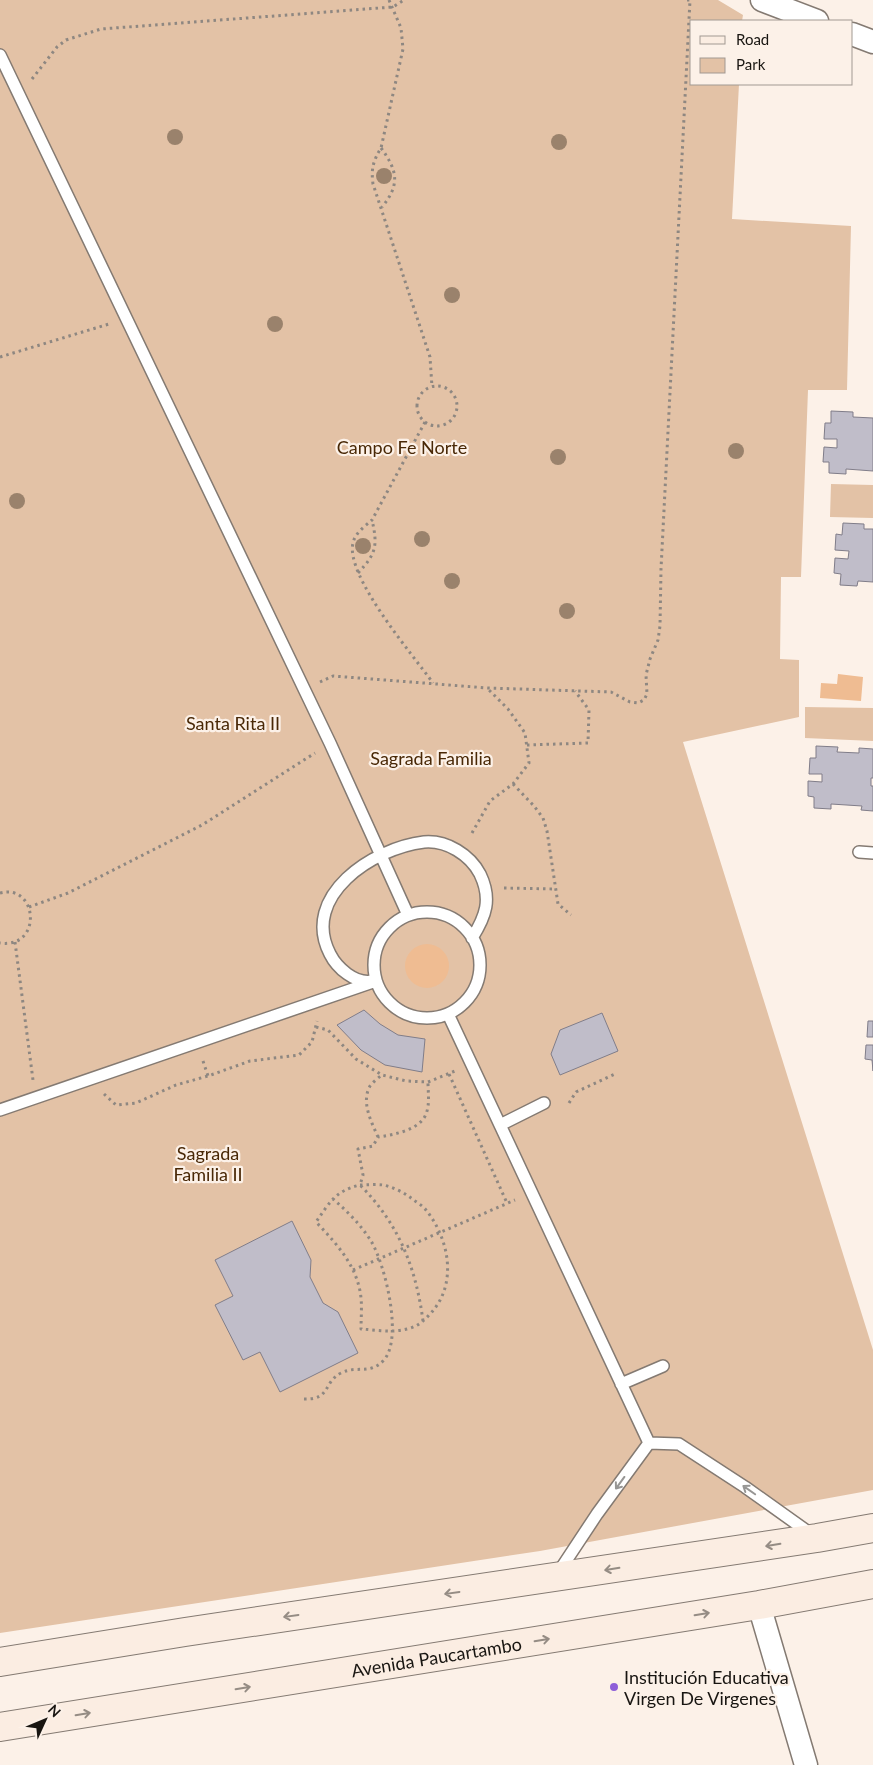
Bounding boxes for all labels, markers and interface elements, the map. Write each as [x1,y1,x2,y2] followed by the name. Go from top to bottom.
[690,20,853,85] legend
[736,30,769,48] text: Road
[736,55,766,73] text: Park
[337,436,467,458] park label: Campo Fe Norte
[186,712,280,734] park label: Santa Rita II
[370,747,492,769] park label: Sagrada Familia
[173,1142,243,1185] park label: Sagrada Familia II
[615,1475,625,1489] one-way arrow
[742,1485,756,1495] one-way arrow
[766,1540,782,1550] one-way arrow
[605,1564,621,1574] one-way arrow
[444,1588,460,1598] one-way arrow
[694,1609,710,1619] one-way arrow
[283,1612,299,1622] one-way arrow
[350,1632,523,1681] street label: Avenida Paucartambo
[533,1635,549,1645] one-way arrow
[624,1666,789,1709] place label: Institución Educativa Virgen De Virgenes
[608,1681,620,1693] marker: Institución Educativa Virgen De Virgenes
[235,1683,251,1693] one-way arrow
[20,1695,70,1745] north arrow
[45,1701,65,1720] text: N
[74,1708,90,1718] one-way arrow

